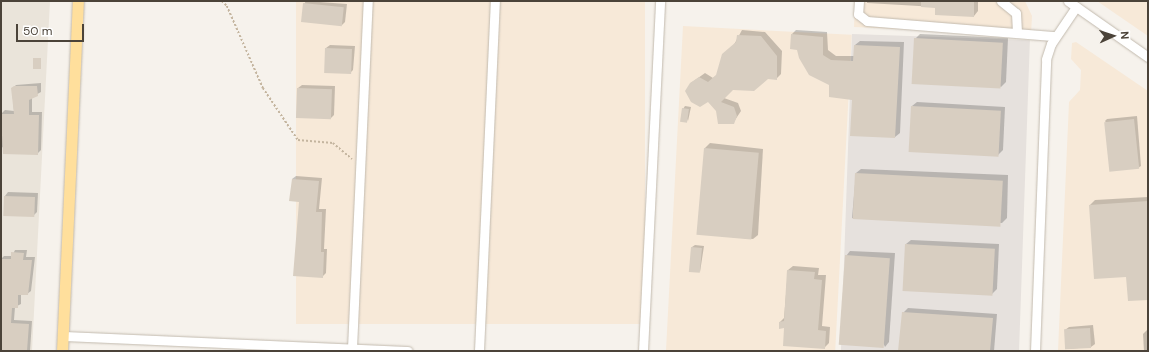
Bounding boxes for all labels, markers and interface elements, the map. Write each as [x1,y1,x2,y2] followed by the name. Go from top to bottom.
[18,16,86,42] scale bar
[1093,16,1133,56] north arrow
[23,23,52,39] text: 50 m
[1118,31,1132,40] text: N

